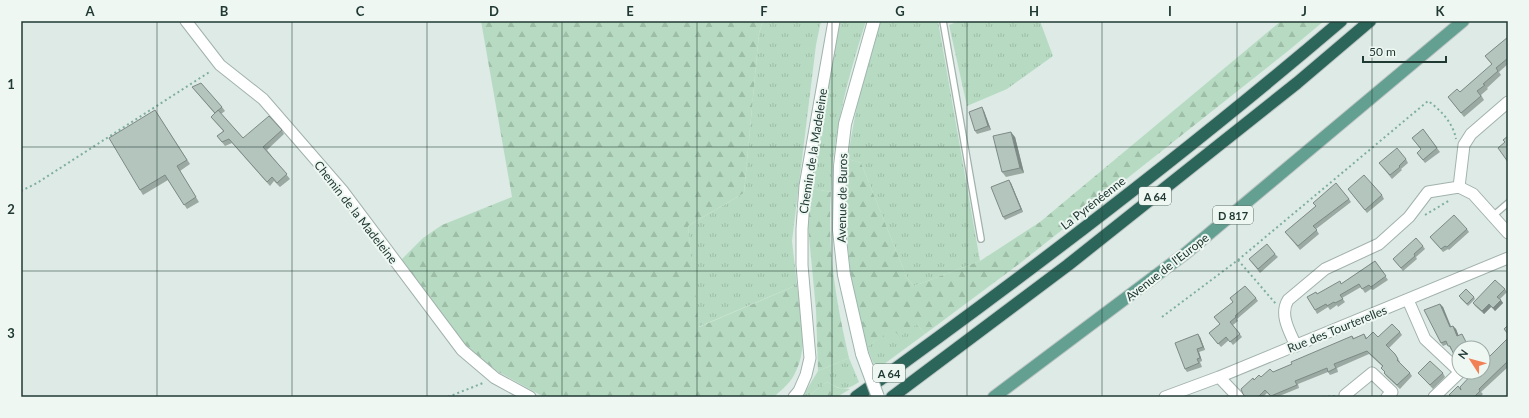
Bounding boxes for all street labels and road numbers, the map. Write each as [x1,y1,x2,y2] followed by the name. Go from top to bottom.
[796,87,830,215] street label: Chemin de la Madeleine
[834,153,850,243] street label: Avenue de Buros
[311,157,401,267] street label: Chemin de la Madeleine
[1058,173,1128,233] street label: La Pyrénéenne
[1139,187,1171,205] road number: A 64
[1213,206,1253,224] road number: D 817
[1122,230,1212,304] street label: Avenue de l'Europe
[1285,302,1389,356] street label: Rue des Tourterelles
[873,364,905,382] road number: A 64

